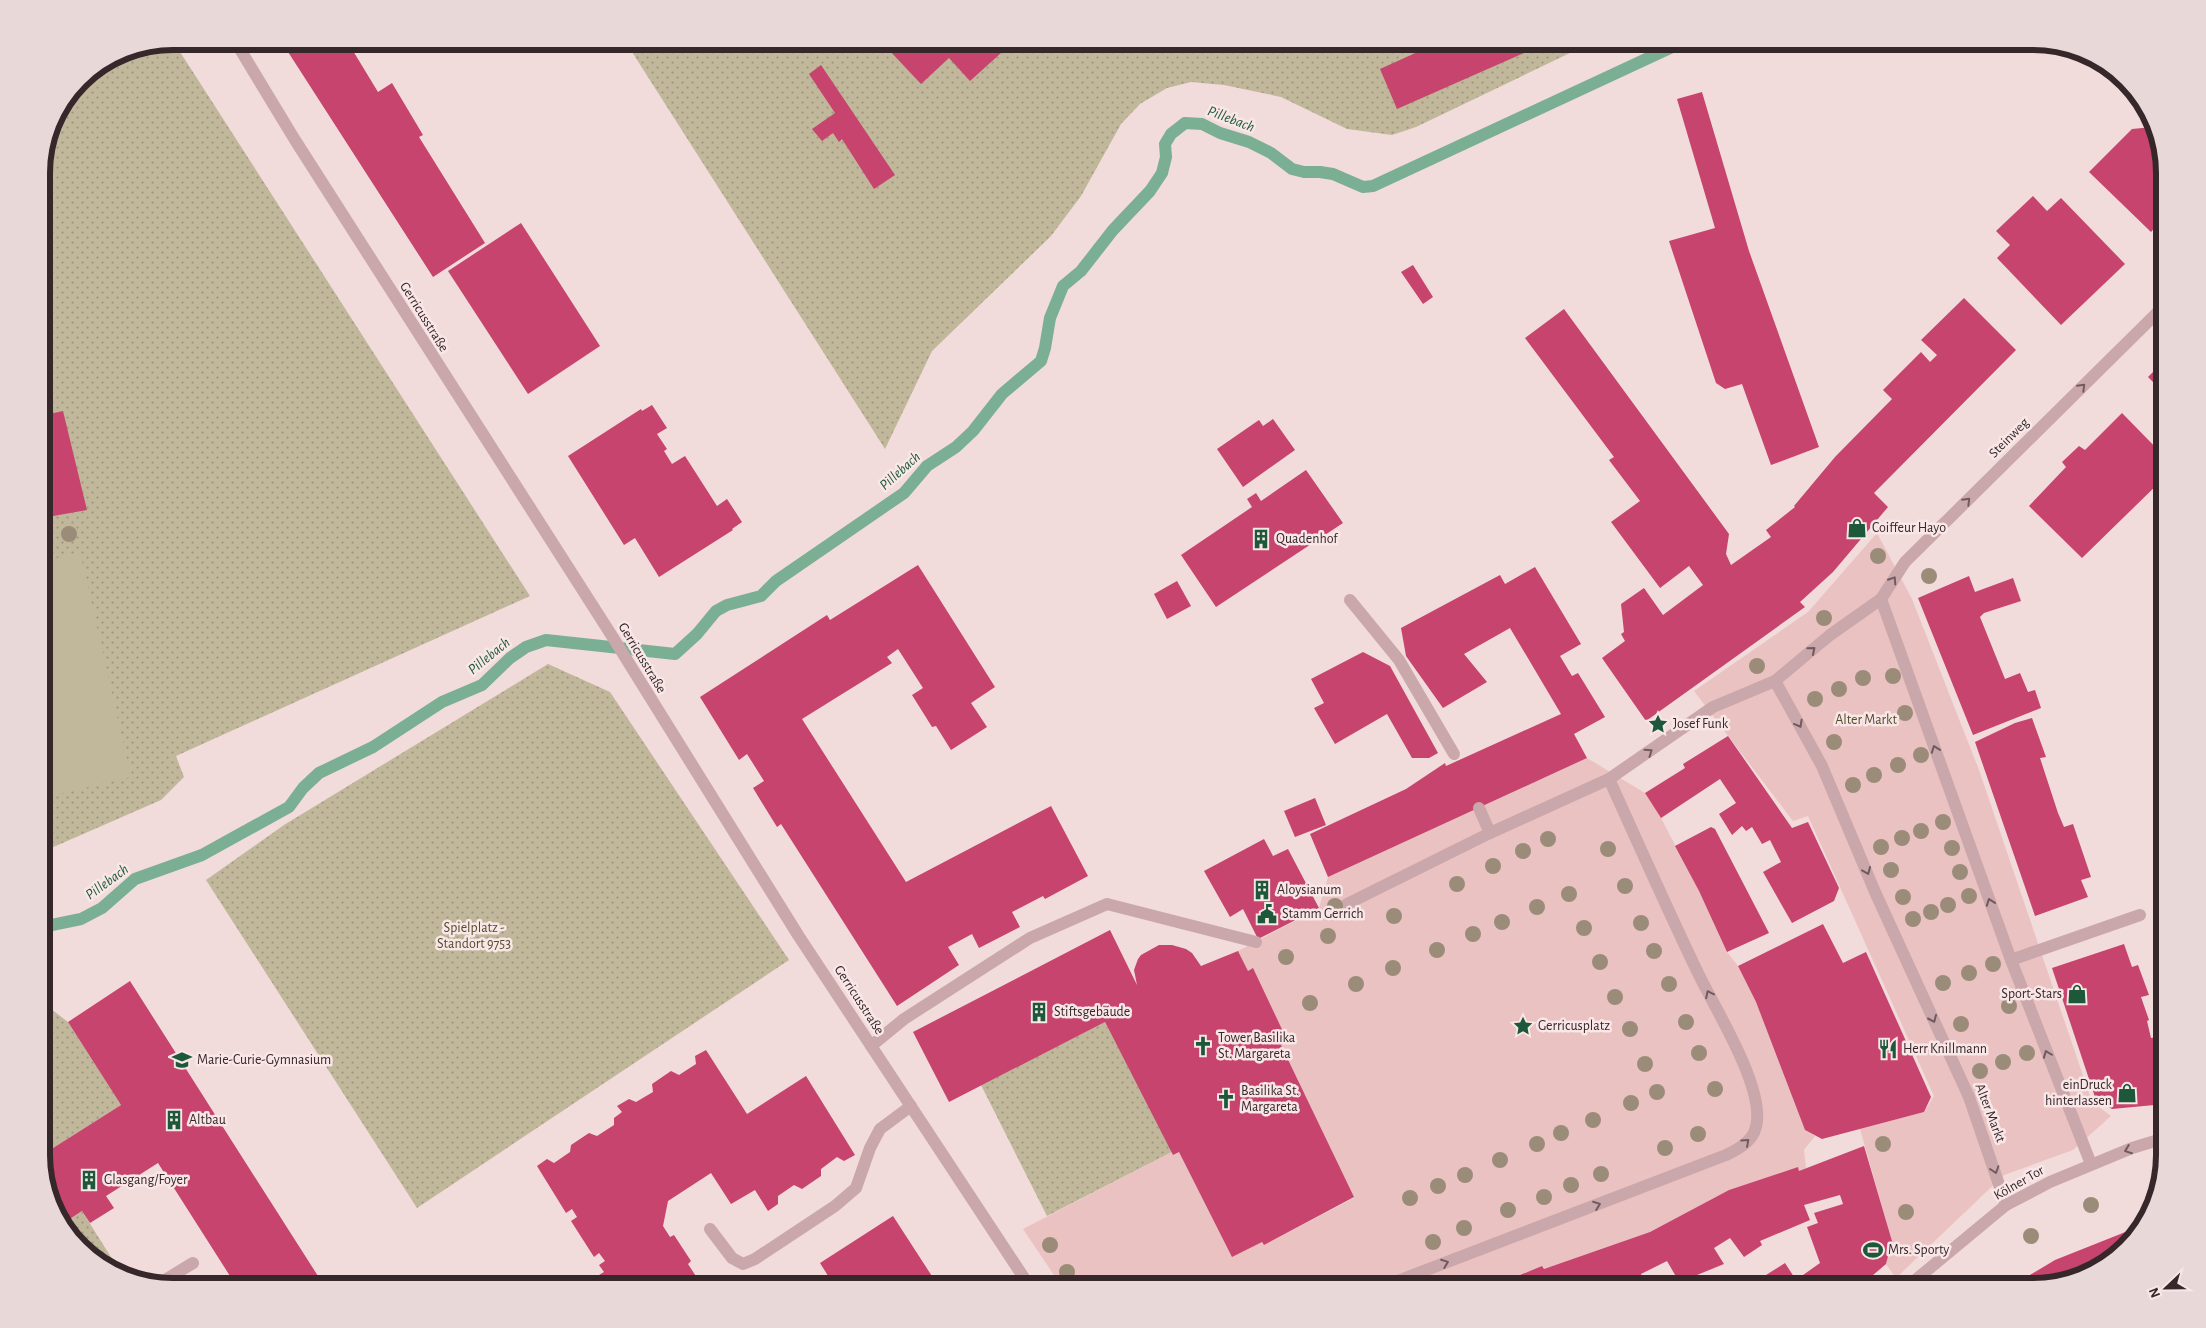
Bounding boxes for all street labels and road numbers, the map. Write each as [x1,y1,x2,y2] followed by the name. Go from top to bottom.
[397,280,451,354] street label: Gerricusstraße
[1986,415,2032,461] street label: Steinweg
[616,620,668,696] street label: Gerricusstraße
[832,963,886,1037] street label: Gerricusstraße
[1972,1082,2008,1145] street label: Alter Markt
[1992,1163,2047,1203] street label: Kölner Tor

